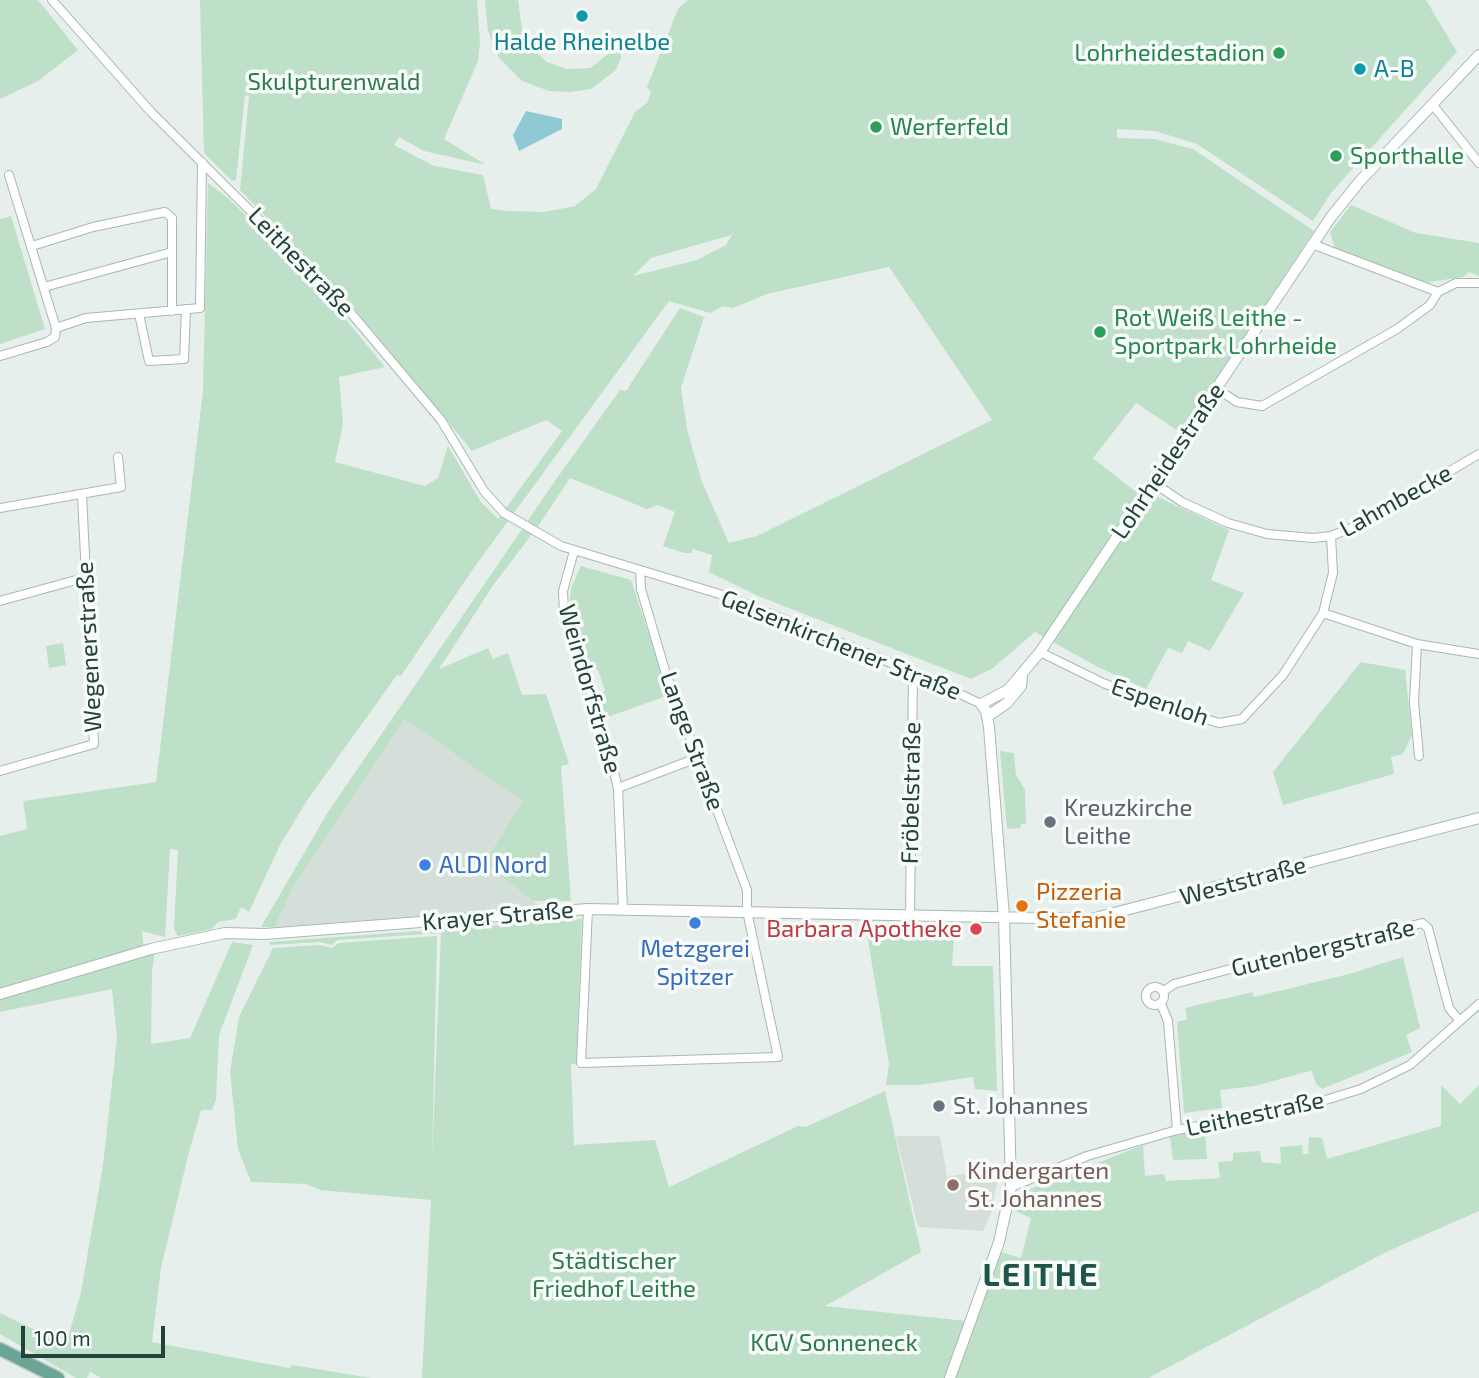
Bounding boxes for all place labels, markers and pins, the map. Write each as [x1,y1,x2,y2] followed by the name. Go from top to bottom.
[574,8,590,24] marker: Halde Rheinelbe
[494,28,670,56] place label: Halde Rheinelbe
[1074,39,1265,67] place label: Lohrheidestadion
[1271,45,1287,61] marker: Lohrheidestadion
[1374,55,1415,83] place label: A-B
[1352,61,1368,77] marker: A-B
[890,113,1009,141] place label: Werferfeld
[868,119,884,135] marker: Werferfeld
[1350,142,1464,170] place label: Sporthalle
[1328,148,1344,164] marker: Sporthalle
[1114,304,1337,360] place label: Rot Weiß Leithe - Sportpark Lohrheide
[1092,324,1108,340] marker: Rot Weiß Leithe - Sportpark Lohrheide
[1064,794,1192,850] place label: Kreuzkirche Leithe
[1042,814,1058,830] marker: Kreuzkirche Leithe
[439,851,548,879] place label: ALDI Nord
[417,857,433,873] marker: ALDI Nord
[1036,878,1126,934] place label: Pizzeria Stefanie
[1014,898,1030,914] marker: Pizzeria Stefanie
[687,915,703,931] marker: Metzgerei Spitzer
[766,915,962,943] place label: Barbara Apotheke
[968,921,984,937] marker: Barbara Apotheke
[640,935,750,991] place label: Metzgerei Spitzer
[953,1092,1088,1120] place label: St. Johannes
[931,1098,947,1114] marker: St. Johannes
[967,1157,1109,1213] place label: Kindergarten St. Johannes
[945,1177,961,1193] marker: Kindergarten St. Johannes

